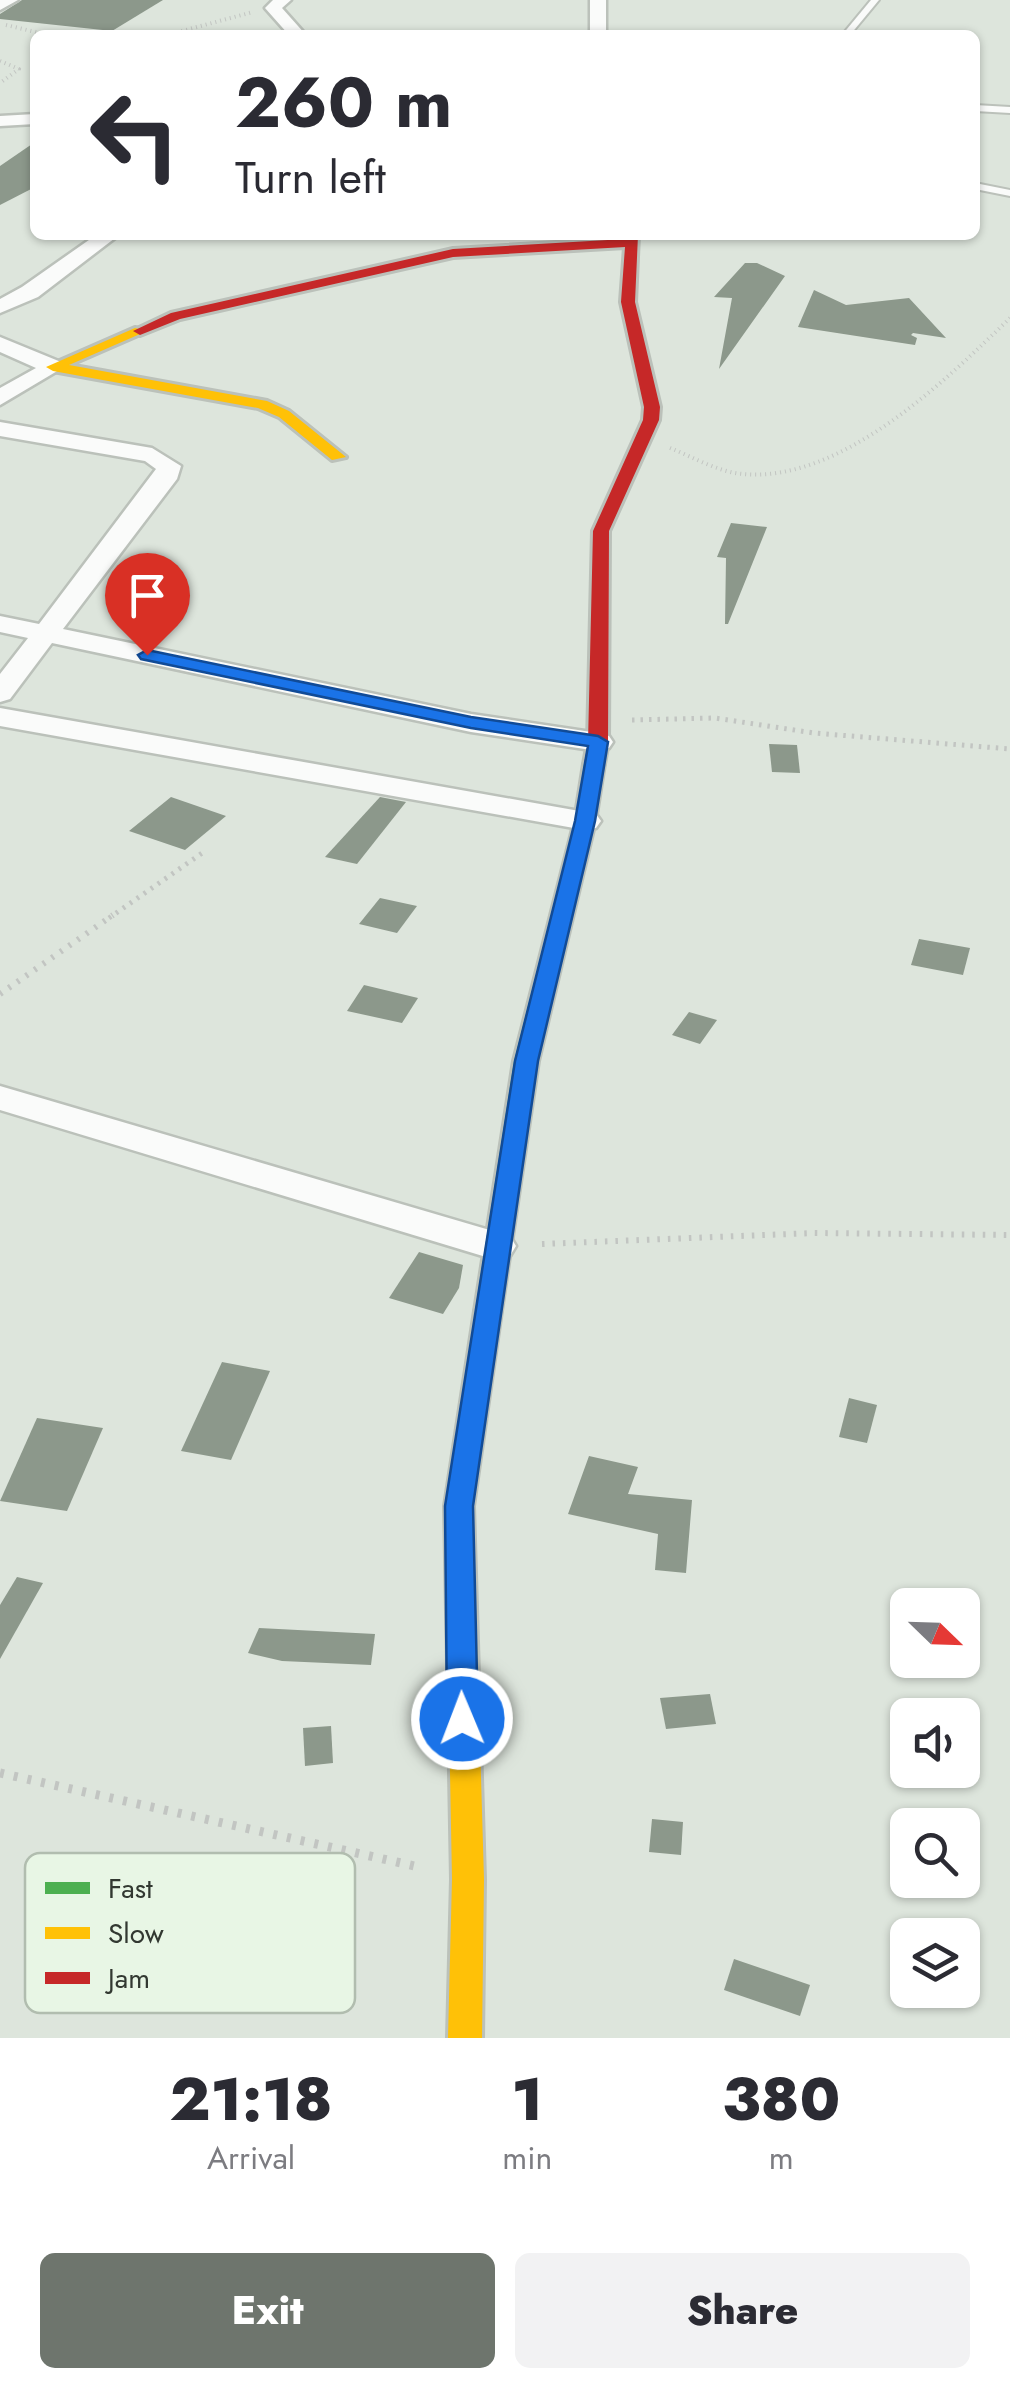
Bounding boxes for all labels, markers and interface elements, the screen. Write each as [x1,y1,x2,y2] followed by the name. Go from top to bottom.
[235,52,453,153] text: 260 m
[70,70,200,200] icon: left
[235,145,386,210] text: Turn left
[105,553,190,656] pin
[120,568,175,623] icon: arrive
[890,1588,980,1678] north arrow
[890,1588,980,2008] map controls
[410,1667,514,1771] position arrow
[890,1698,980,1788] button: sound
[890,1808,980,1898] button: search
[25,1853,355,2013] legend
[108,1868,153,1909] text: Fast
[108,1913,164,1954] text: Slow
[890,1918,980,2008] button: layers
[104,1958,150,1999] text: Jam
[170,2056,333,2143] text: 21:18
[511,2056,543,2143] text: 1
[722,2056,840,2143] text: 380
[207,2135,295,2181] text: Arrival
[502,2135,552,2181] text: min
[769,2135,794,2181] text: m
[40,2253,495,2368] button: Exit
[515,2253,970,2368] button: Share

